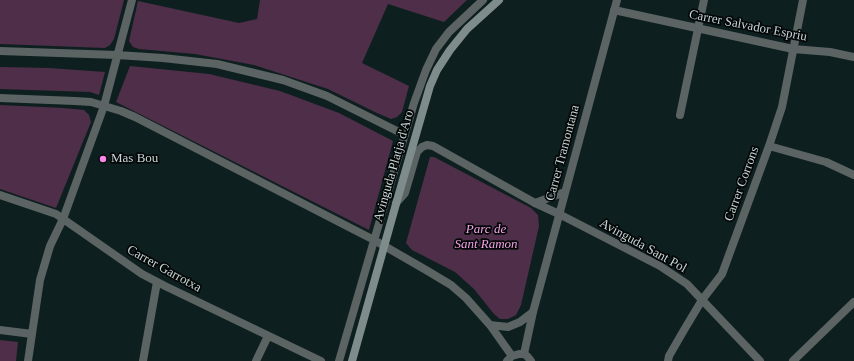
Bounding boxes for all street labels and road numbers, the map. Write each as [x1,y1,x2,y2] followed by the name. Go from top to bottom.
[688,7,808,45] street label: Carrer Salvador Espriu
[543,103,583,203] street label: Carrer Tramontana
[371,108,417,224] street label: Avinguda Platja d'Aro
[721,145,763,223] street label: Carrer Corrons
[597,216,689,276] street label: Avinguda Sant Pol
[124,242,204,296] street label: Carrer Garrotxa

